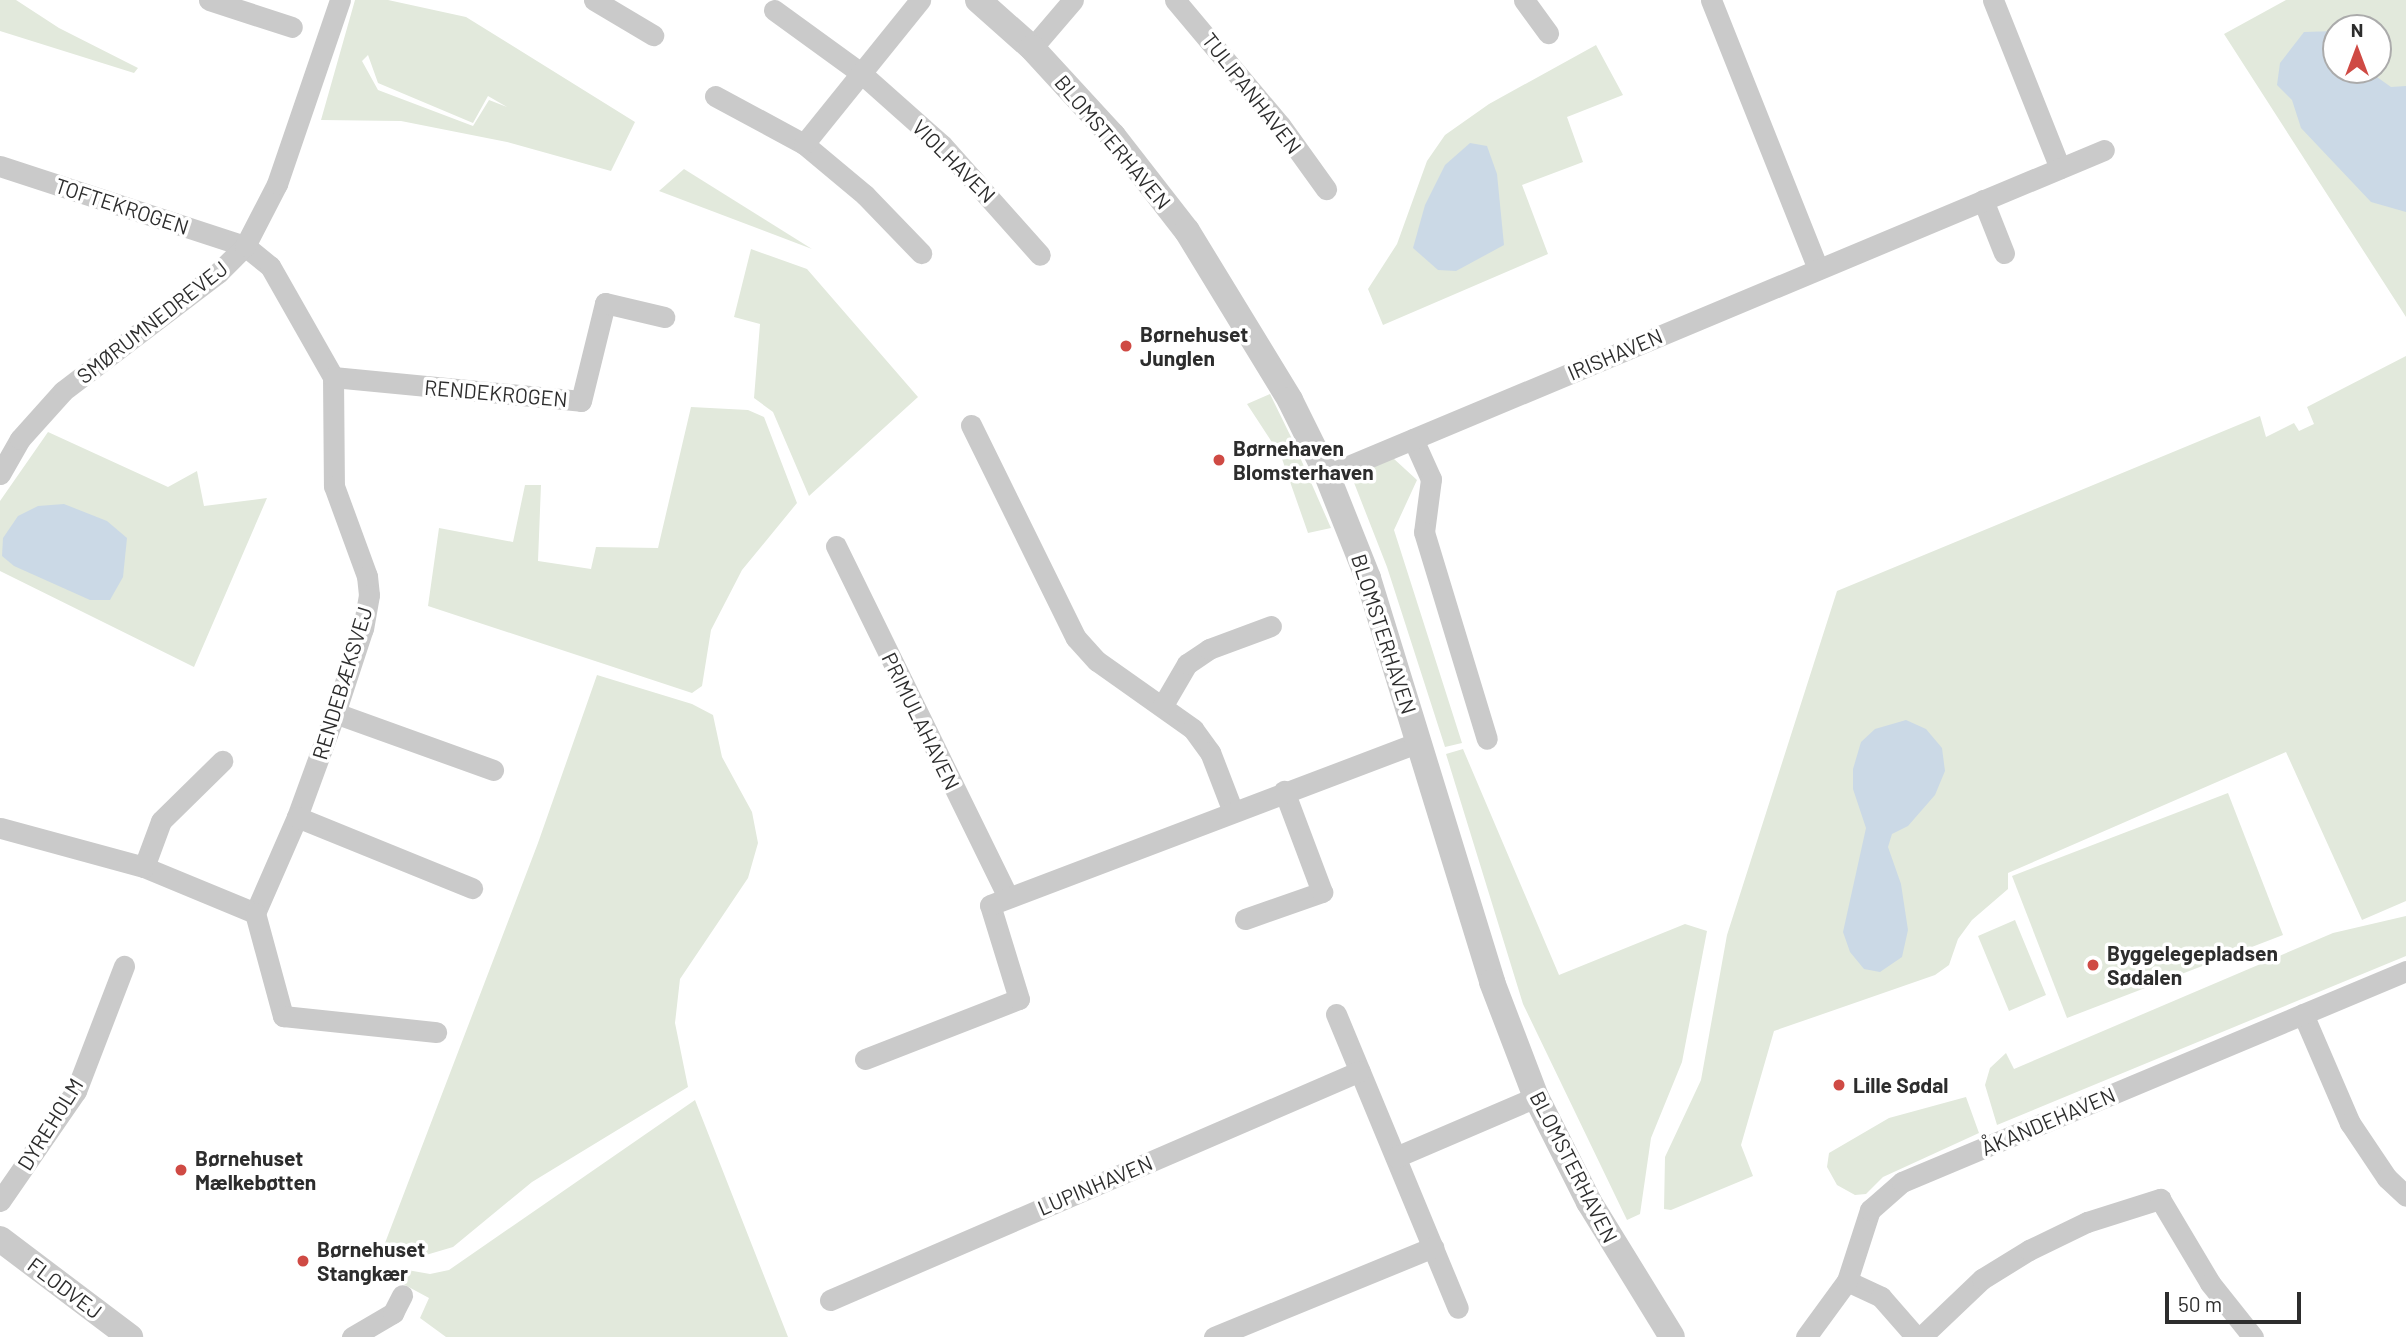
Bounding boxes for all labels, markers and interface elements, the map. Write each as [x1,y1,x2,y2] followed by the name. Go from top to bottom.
[2322,14,2392,84] north arrow
[2351,18,2363,41] text: N
[1197,28,1307,158] street label: TULIPANHAVEN
[1050,70,1176,214] street label: BLOMSTERHAVEN
[907,114,1001,208] street label: VIOLHAVEN
[52,173,192,239] street label: TOFTEKROGEN
[72,255,232,389] street label: SMØRUMNEDREVEJ
[1140,321,1248,371] place label: Børnehuset Junglen
[1564,323,1666,385] street label: IRISHAVEN
[1118,338,1134,354] marker: Børnehuset Junglen
[423,374,569,412] street label: RENDEKROGEN
[1233,435,1374,485] place label: Børnehaven Blomsterhaven
[1211,452,1227,468] marker: Børnehaven Blomsterhaven
[1346,551,1422,717] street label: BLOMSTERHAVEN
[307,603,377,763] street label: RENDEBÆKSVEJ
[877,648,965,794] street label: PRIMULAHAVEN
[2107,940,2278,990] place label: Byggelegepladsen Sødalen
[2085,957,2101,973] marker: Byggelegepladsen Sødalen
[1853,1072,1948,1098] place label: Lille Sødal
[12,1073,88,1175] street label: DYREHOLM
[1831,1077,1847,1093] marker: Lille Sødal
[1977,1081,2119,1161] street label: ÅKANDEHAVEN
[1525,1087,1623,1247] street label: BLOMSTERHAVEN
[195,1145,316,1195] place label: Børnehuset Mælkebøtten
[1034,1150,1156,1220] street label: LUPINHAVEN
[173,1162,189,1178] marker: Børnehuset Mælkebøtten
[317,1236,425,1286] place label: Børnehuset Stangkær
[23,1252,107,1324] street label: FLODVEJ
[295,1253,311,1269] marker: Børnehuset Stangkær
[2168,1278,2304,1322] scale bar
[2178,1291,2222,1316] text: 50 m

